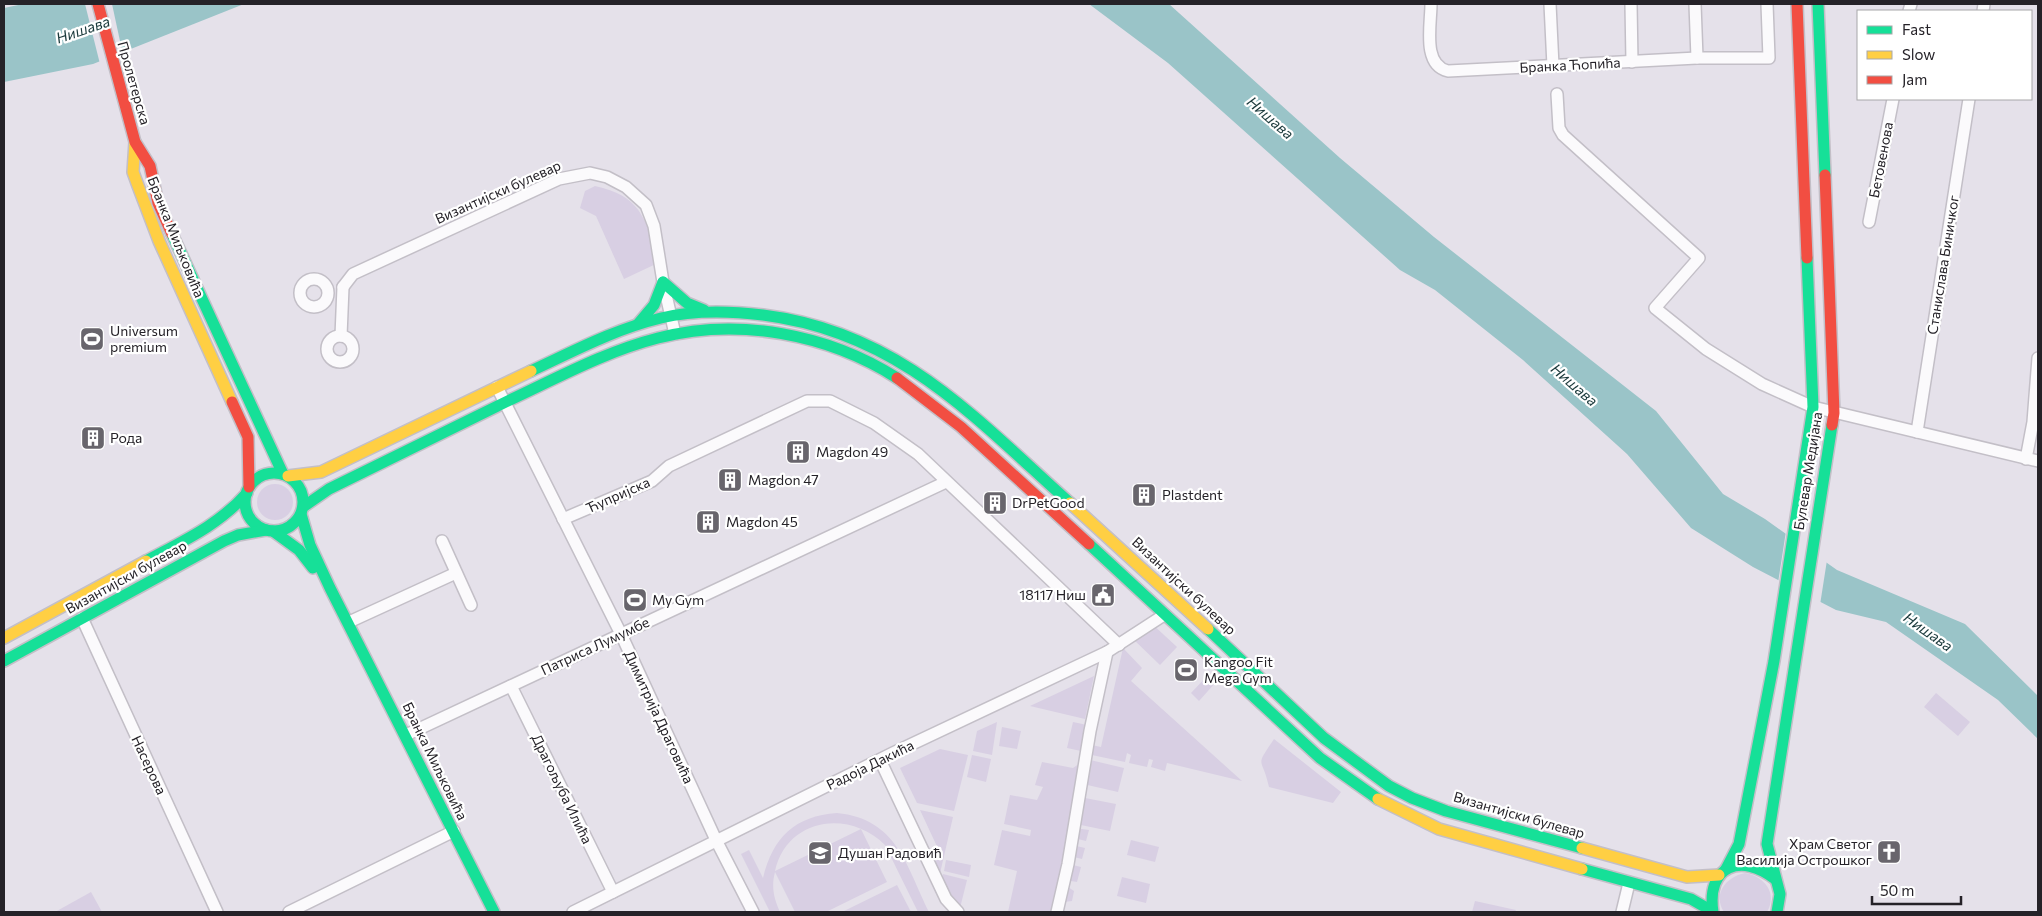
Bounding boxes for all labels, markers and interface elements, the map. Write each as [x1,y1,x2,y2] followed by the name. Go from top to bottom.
[1857,10,2032,100] legend
[53,11,112,47] water label: Нишава
[1902,20,1931,38] text: Fast
[114,39,155,127] street label: Пролетерска
[1902,45,1935,63] text: Slow
[1519,53,1621,76] street label: Бранка Ћопића
[1902,70,1927,88] text: Jam
[1244,92,1298,142] water label: Нишава
[1865,121,1896,199] street label: Бетовенова
[432,156,563,227] street label: Византијски булевар
[144,174,209,300] street label: Бранка Миљковића
[1923,194,1962,336] street label: Станислава Биничког
[110,322,178,355] place label: Universum premium
[79,326,105,352] sports icon: Universum premium
[1548,359,1602,409] water label: Нишава
[1790,411,1825,531] street label: Булевар Медијана
[80,425,106,451] building icon: Рода
[110,429,142,446] place label: Рода
[785,439,811,465] building icon: Magdon 49
[816,443,888,460] place label: Magdon 49
[717,467,743,493] building icon: Magdon 47
[748,471,819,488] place label: Magdon 47
[583,473,652,516] street label: Ћупријска
[1131,482,1157,508] building icon: Plastdent
[1162,486,1223,503] place label: Plastdent
[982,490,1008,516] building icon: DrPetGood
[1012,494,1085,511] place label: DrPetGood
[695,509,721,535] building icon: Magdon 45
[726,513,798,530] place label: Magdon 45
[1129,533,1240,638] street label: Византијски булевар
[62,536,189,617] street label: Византијски булевар
[1090,582,1116,608] public building icon: 18117 Ниш
[1019,586,1086,603] place label: 18117 Ниш
[622,587,648,613] sports icon: My Gym
[652,591,704,608] place label: My Gym
[1901,608,1957,655] water label: Нишава
[538,613,652,678] street label: Патриса Лумумбе
[621,648,698,786] street label: Димитрија Драговића
[1204,653,1273,686] place label: Kangoo Fit Mega Gym
[1173,657,1199,683] sports icon: Kangoo Fit Mega Gym
[400,699,471,823] street label: Бранка Миљковића
[529,731,596,846] street label: Драгољуба Илића
[128,733,171,797] street label: Насерова
[823,736,916,793] street label: Радоја Дакића
[1452,788,1587,841] street label: Византијски булевар
[1736,835,1872,868] place label: Храм Светог Василија Острошког
[1876,839,1902,865] church icon: Храм Светог Василија Острошког
[807,840,833,866] school or university icon: Душан Радовић
[838,844,942,861] place label: Душан Радовић
[1872,874,1961,906] scale bar
[1880,881,1914,899] text: 50 m

